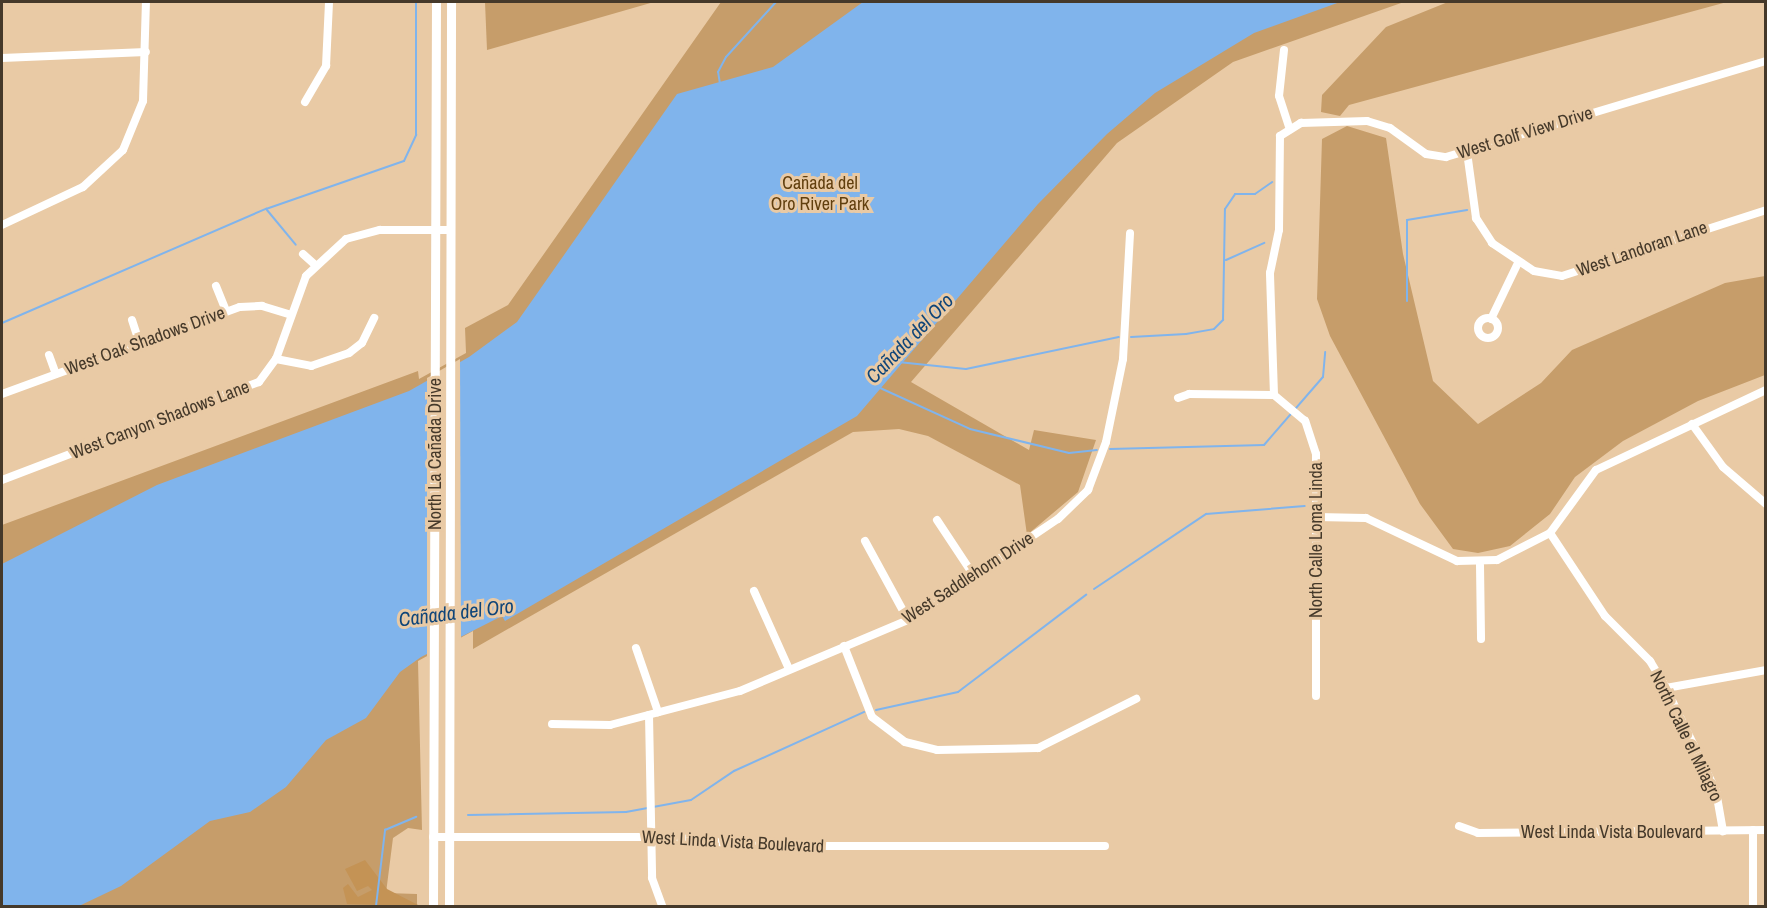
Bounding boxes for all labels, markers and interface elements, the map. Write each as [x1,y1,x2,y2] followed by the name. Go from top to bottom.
[1455,102,1595,164] street label: West Golf View Drive
[771,173,869,216] park label: Cañada del Oro River Park
[1574,217,1710,281] street label: West Landoran Lane
[860,288,958,388] water label: Cañada del Oro
[62,302,228,380] street label: West Oak Shadows Drive
[67,376,253,464] street label: West Canyon Shadows Lane
[424,378,446,530] street label: North La Cañada Drive
[1305,462,1327,618] street label: North Calle Loma Linda
[898,527,1038,629] street label: West Saddlehorn Drive
[397,593,515,631] water label: Cañada del Oro
[1645,667,1727,805] street label: North Calle el Milagro
[1521,821,1703,843] street label: West Linda Vista Boulevard
[641,826,825,858] street label: West Linda Vista Boulevard

